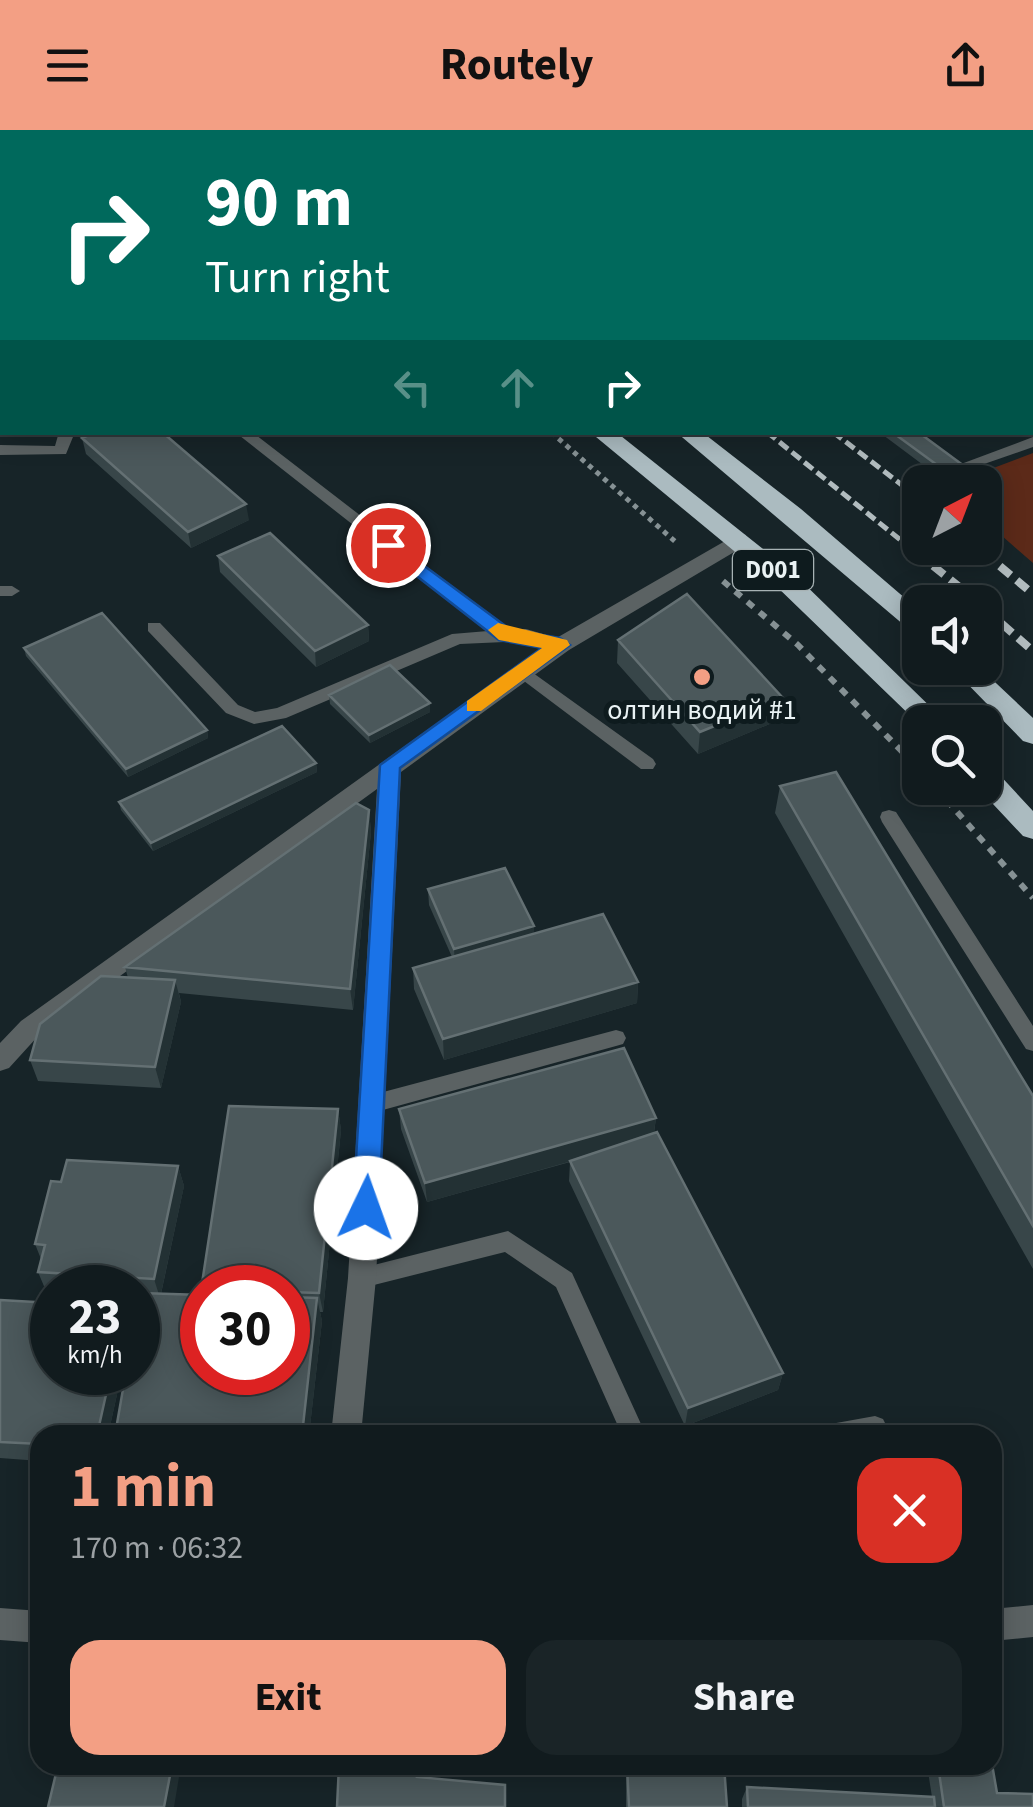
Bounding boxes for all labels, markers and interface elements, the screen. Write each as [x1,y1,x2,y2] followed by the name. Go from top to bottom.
[440,33,593,97] text: Routely
[40,38,95,93] icon: menu
[938,38,993,93] icon: share
[205,153,353,253] text: 90 m
[40,170,170,300] icon: right
[205,246,390,310] text: Turn right
[385,360,440,415] icon: left
[490,360,545,415] icon: ahead
[595,360,650,415] icon: right
[902,465,1002,565] north arrow
[902,465,1002,805] map controls
[346,503,431,588] pin
[361,518,416,573] icon: arrive
[733,550,813,590] road number: D001
[902,585,1002,685] button: sound
[691,666,713,688] marker: олтин водий #1
[607,690,797,730] place label: олтин водий #1
[902,705,1002,805] button: search
[314,1156,418,1260] position arrow
[180,1265,310,1395] speed limit sign: 30
[69,1282,121,1353] text: 23
[67,1337,123,1373] text: km/h
[70,1445,216,1530] text: 1 min
[857,1458,962,1563] button: close
[70,1525,243,1571] text: 170 m · 06:32
[70,1640,506,1755] button: Exit
[526,1640,962,1755] button: Share

